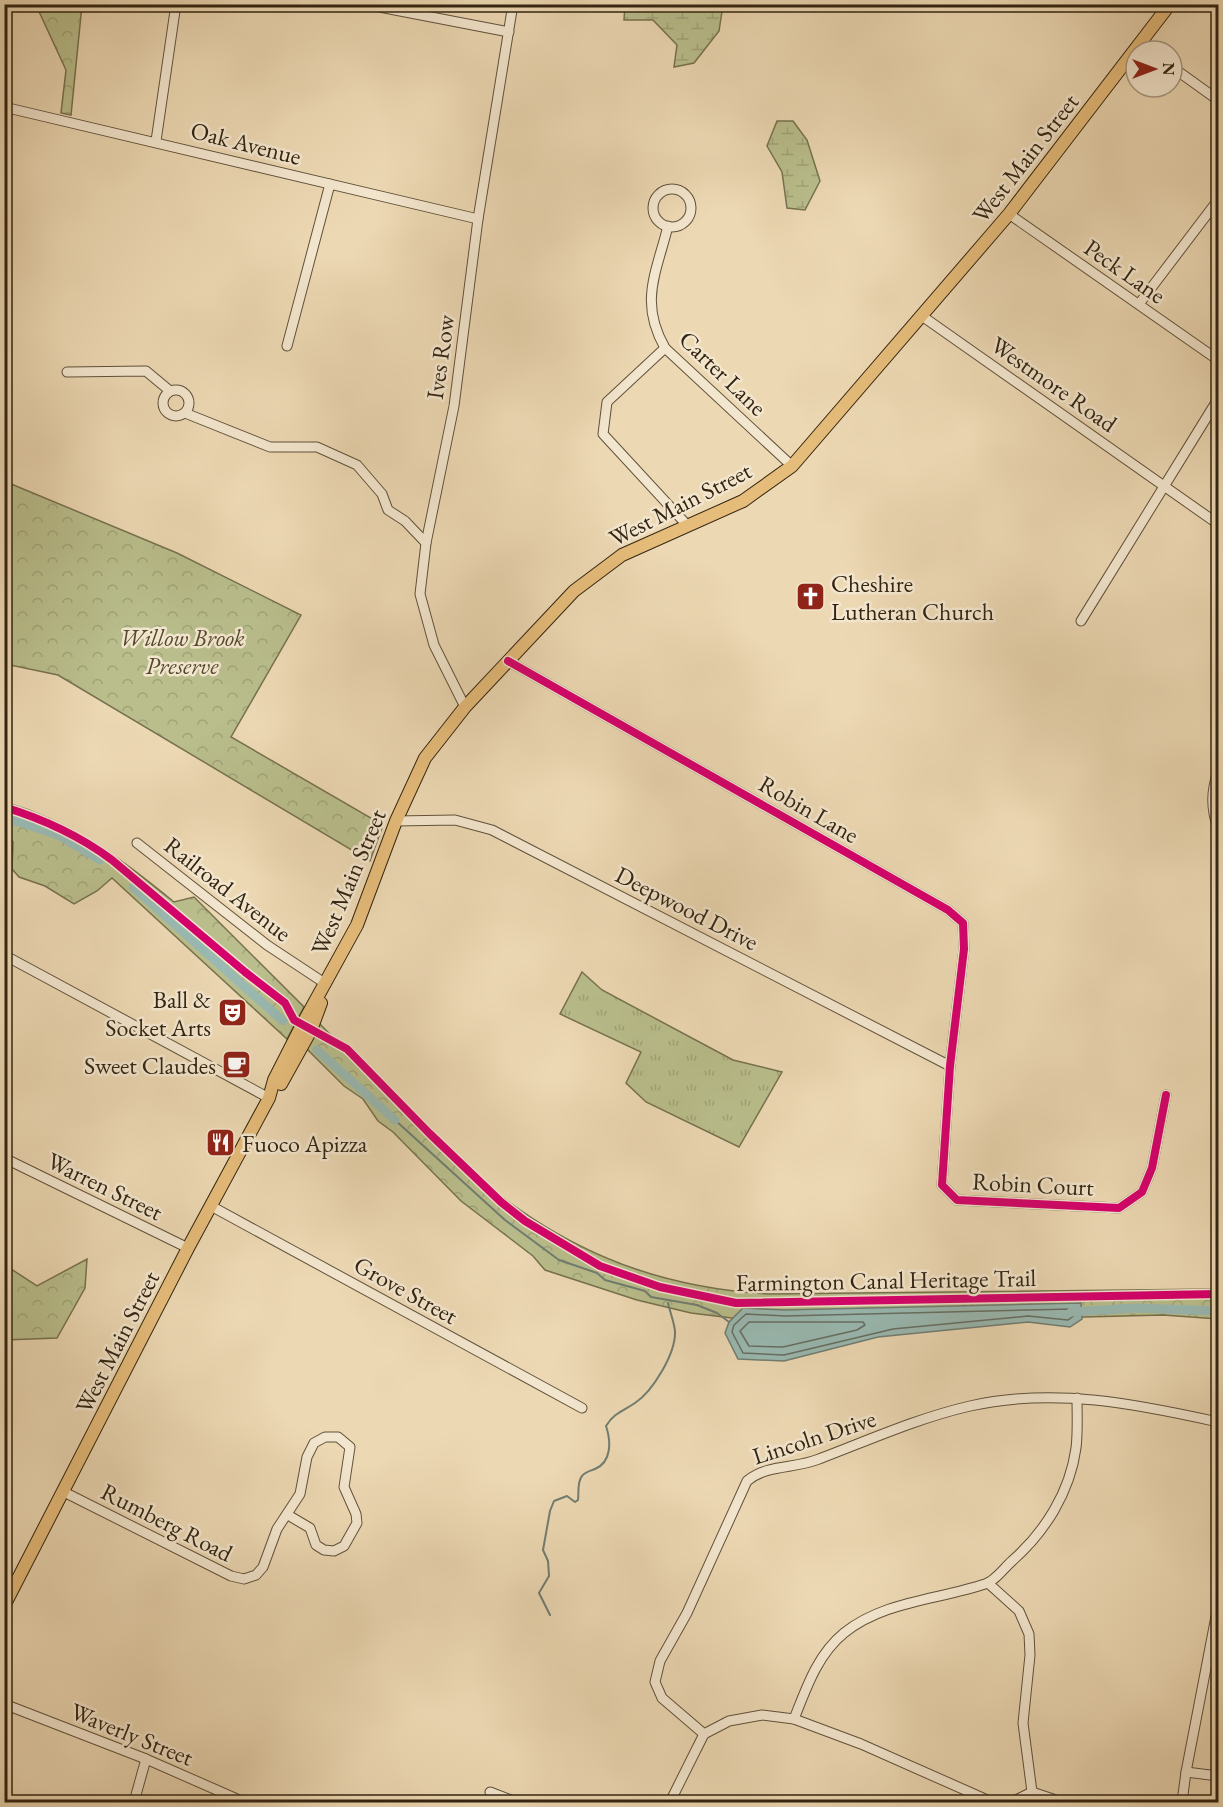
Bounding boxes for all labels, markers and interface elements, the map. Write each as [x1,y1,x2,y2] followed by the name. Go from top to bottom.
[1124,39,1184,99] north arrow
[1158,63,1179,76] text: N
[965,87,1085,229] street label: West Main Street
[188,114,304,172] street label: Oak Avenue
[1078,232,1172,310] street label: Peck Lane
[419,312,461,401] street label: Ives Row
[673,324,773,422] street label: Carter Lane
[985,329,1124,439] street label: Westmore Road
[604,455,757,553] street label: West Main Street
[831,568,994,627] place label: Cheshire Lutheran Church
[794,581,826,613] church icon: Cheshire Lutheran Church
[119,622,245,681] park label: Willow Brook Preserve
[753,768,865,850] street label: Robin Lane
[303,804,393,960] street label: West Main Street
[158,830,298,948] street label: Railroad Avenue
[610,859,764,957] street label: Deepwood Drive
[105,984,211,1043] place label: Ball & Socket Arts
[216,997,248,1029] theatre icon: Ball & Socket Arts
[221,1049,253,1081] cafe icon: Sweet Claudes
[84,1050,216,1081] place label: Sweet Claudes
[205,1127,237,1159] restaurant icon: Fuoco Apizza
[242,1128,368,1159] place label: Fuoco Apizza
[42,1145,168,1227] street label: Warren Street
[971,1165,1095,1203] street label: Robin Court
[349,1249,464,1331] street label: Grove Street
[736,1262,1037,1298] street label: Farmington Canal Heritage Trail
[68,1265,166,1418] street label: West Main Street
[748,1403,880,1471] street label: Lincoln Drive
[96,1476,239,1569] street label: Rumberg Road
[66,1695,198,1773] street label: Waverly Street

